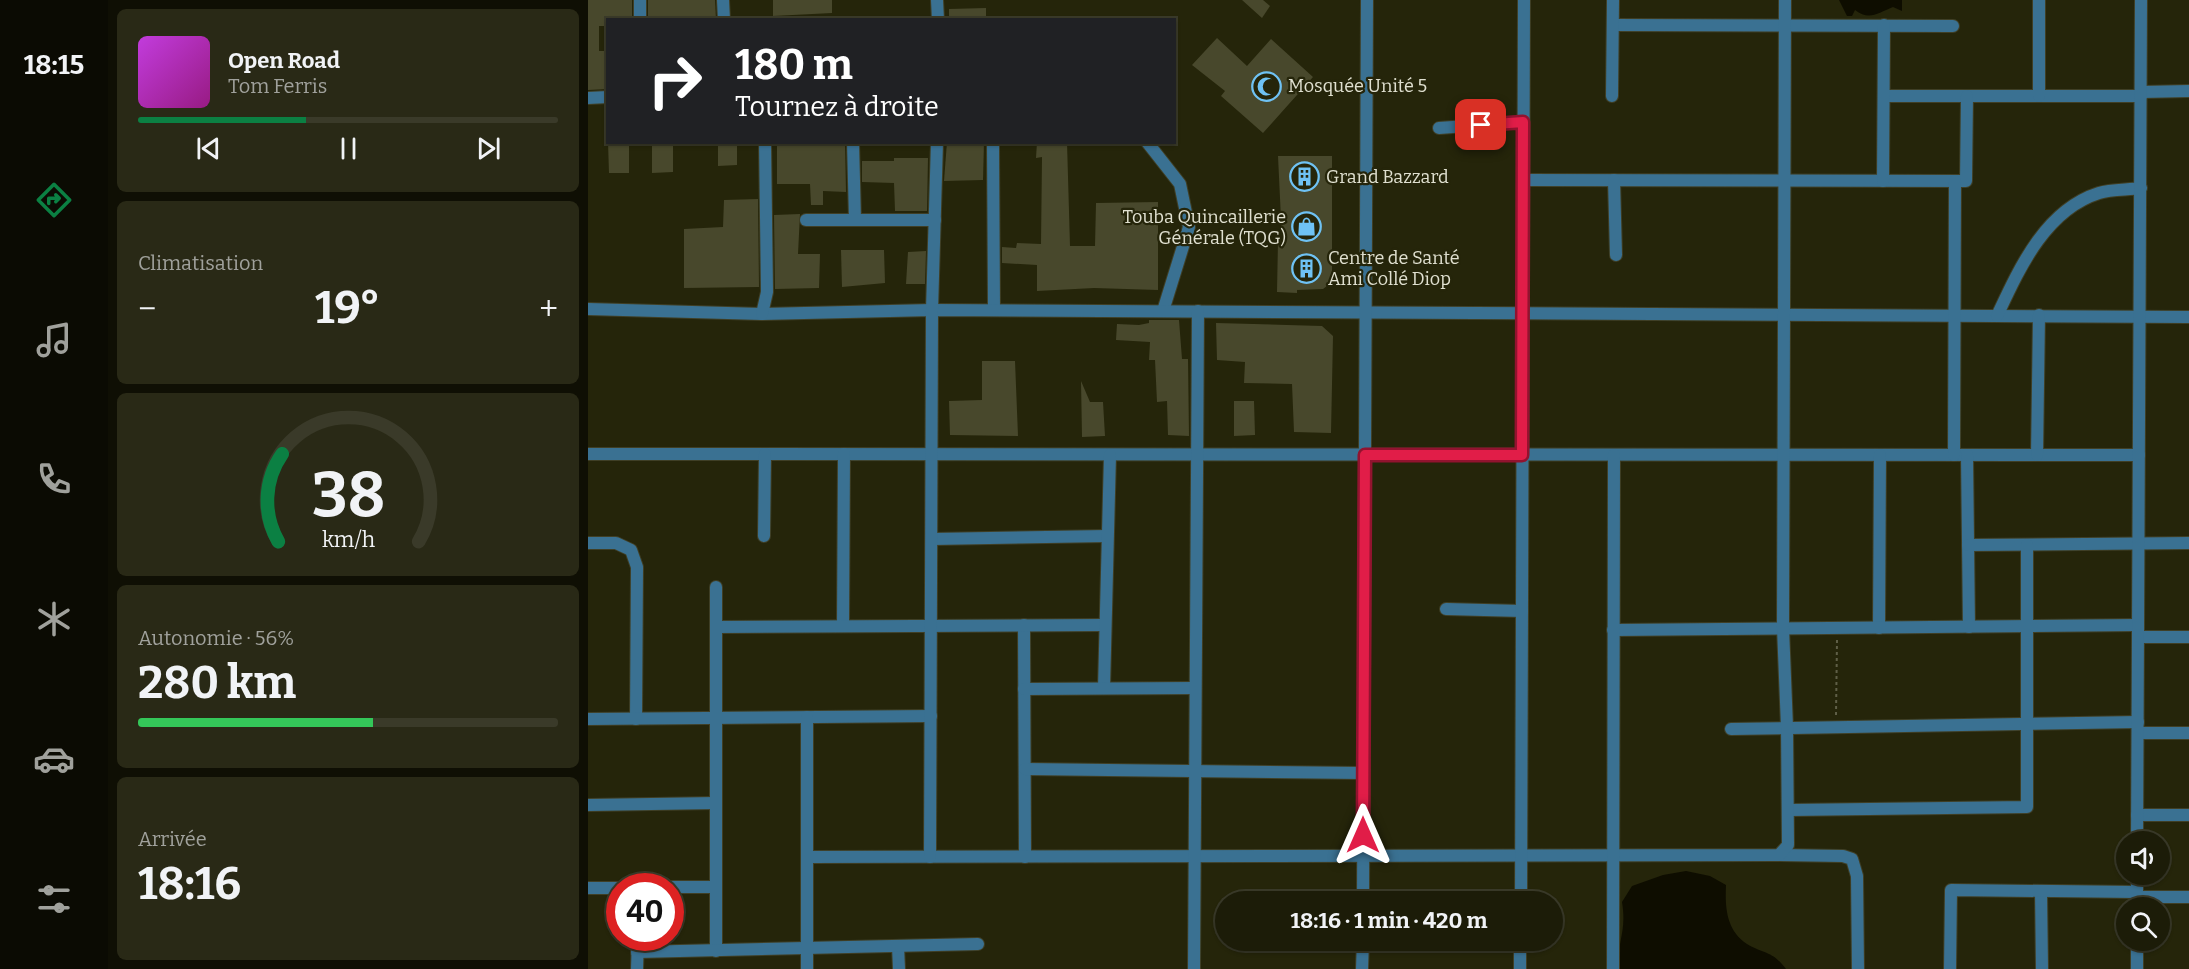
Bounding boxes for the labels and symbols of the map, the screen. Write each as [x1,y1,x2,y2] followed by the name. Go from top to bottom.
[1251,70,1283,102] mosque icon: Mosquée Unité 5
[1288,75,1427,97] place label: Mosquée Unité 5
[1455,99,1506,150] pin
[1289,161,1321,193] building icon: Grand Bazzard
[1326,166,1449,188] place label: Grand Bazzard
[1122,206,1286,249] place label: Touba Quincaillerie Générale (TQG)
[1291,211,1323,243] shop icon: Touba Quincaillerie Générale (TQG)
[1328,247,1460,290] place label: Centre de Santé Ami Collé Diop
[1291,252,1323,284] building icon: Centre de Santé Ami Collé Diop
[1331,803,1395,867] position arrow
[606,873,684,951] speed limit sign: 40

